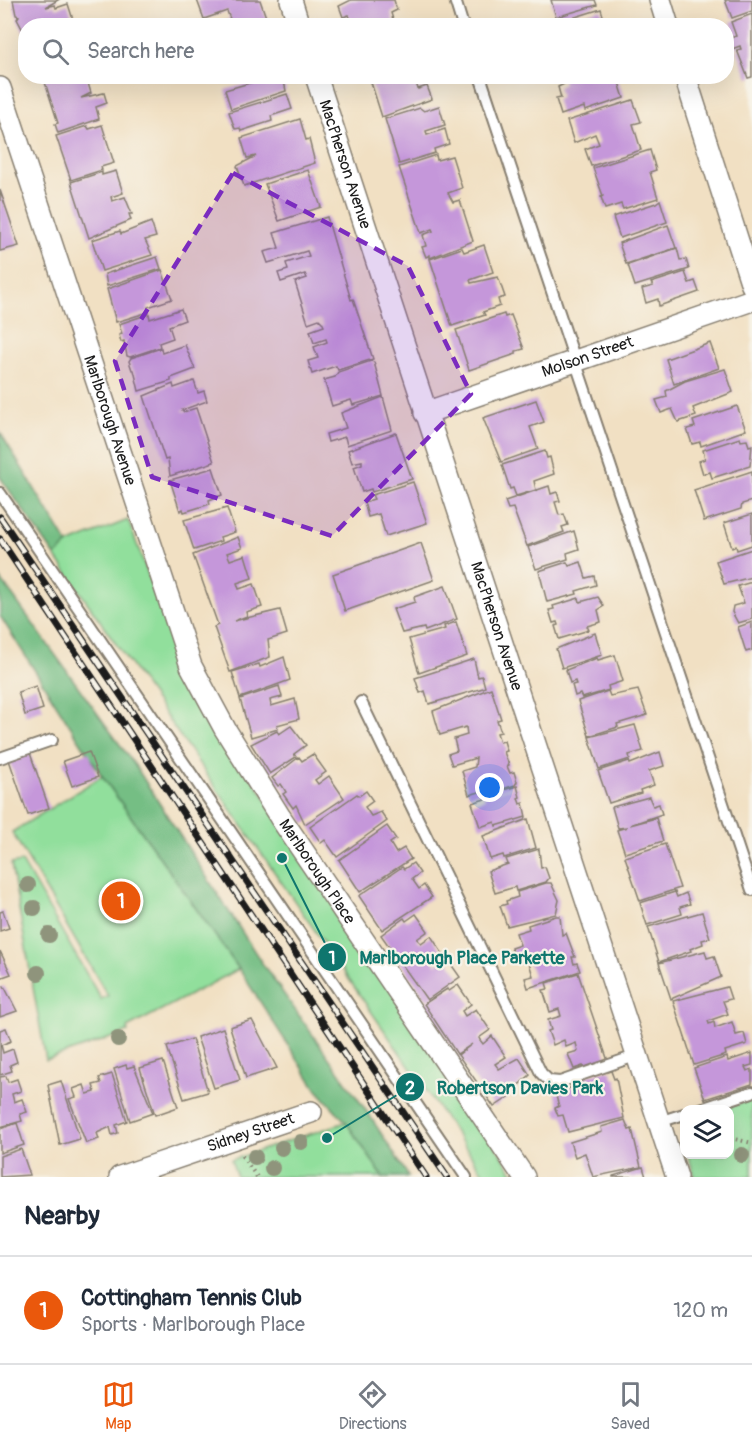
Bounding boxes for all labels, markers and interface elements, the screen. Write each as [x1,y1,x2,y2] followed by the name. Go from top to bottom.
[18,18,734,84] search box
[39,35,72,68] icon: search
[87,37,194,65] text: Search here
[315,97,375,231] street label: MacPherson Avenue
[539,332,636,382] street label: Molson Street
[79,353,141,488] street label: Marlborough Avenue
[466,559,527,693] street label: MacPherson Avenue
[475,773,504,802] your location
[274,815,360,928] street label: Marlborough Place
[102,878,140,924] pin: 1
[317,939,576,975] callout: Marlborough Place Parkette
[328,947,336,970] text: 1
[359,947,566,970] text: Marlborough Place Parkette
[395,1069,616,1105] callout: Robertson Davies Park
[405,1077,415,1100] text: 2
[437,1077,604,1100] text: Robertson Davies Park
[680,1105,734,1159] map controls
[680,1105,734,1159] button: layers
[204,1108,297,1157] street label: Sidney Street
[24,1200,100,1232] text: Nearby
[81,1284,302,1312] text: Cottingham Tennis Club
[40,1298,47,1323] text: 1
[673,1298,728,1323] text: 120 m
[81,1312,305,1337] text: Sports · Marlborough Place
[102,1378,135,1434] tab: Map
[339,1378,407,1434] tab: Directions
[610,1378,650,1434] tab: Saved

